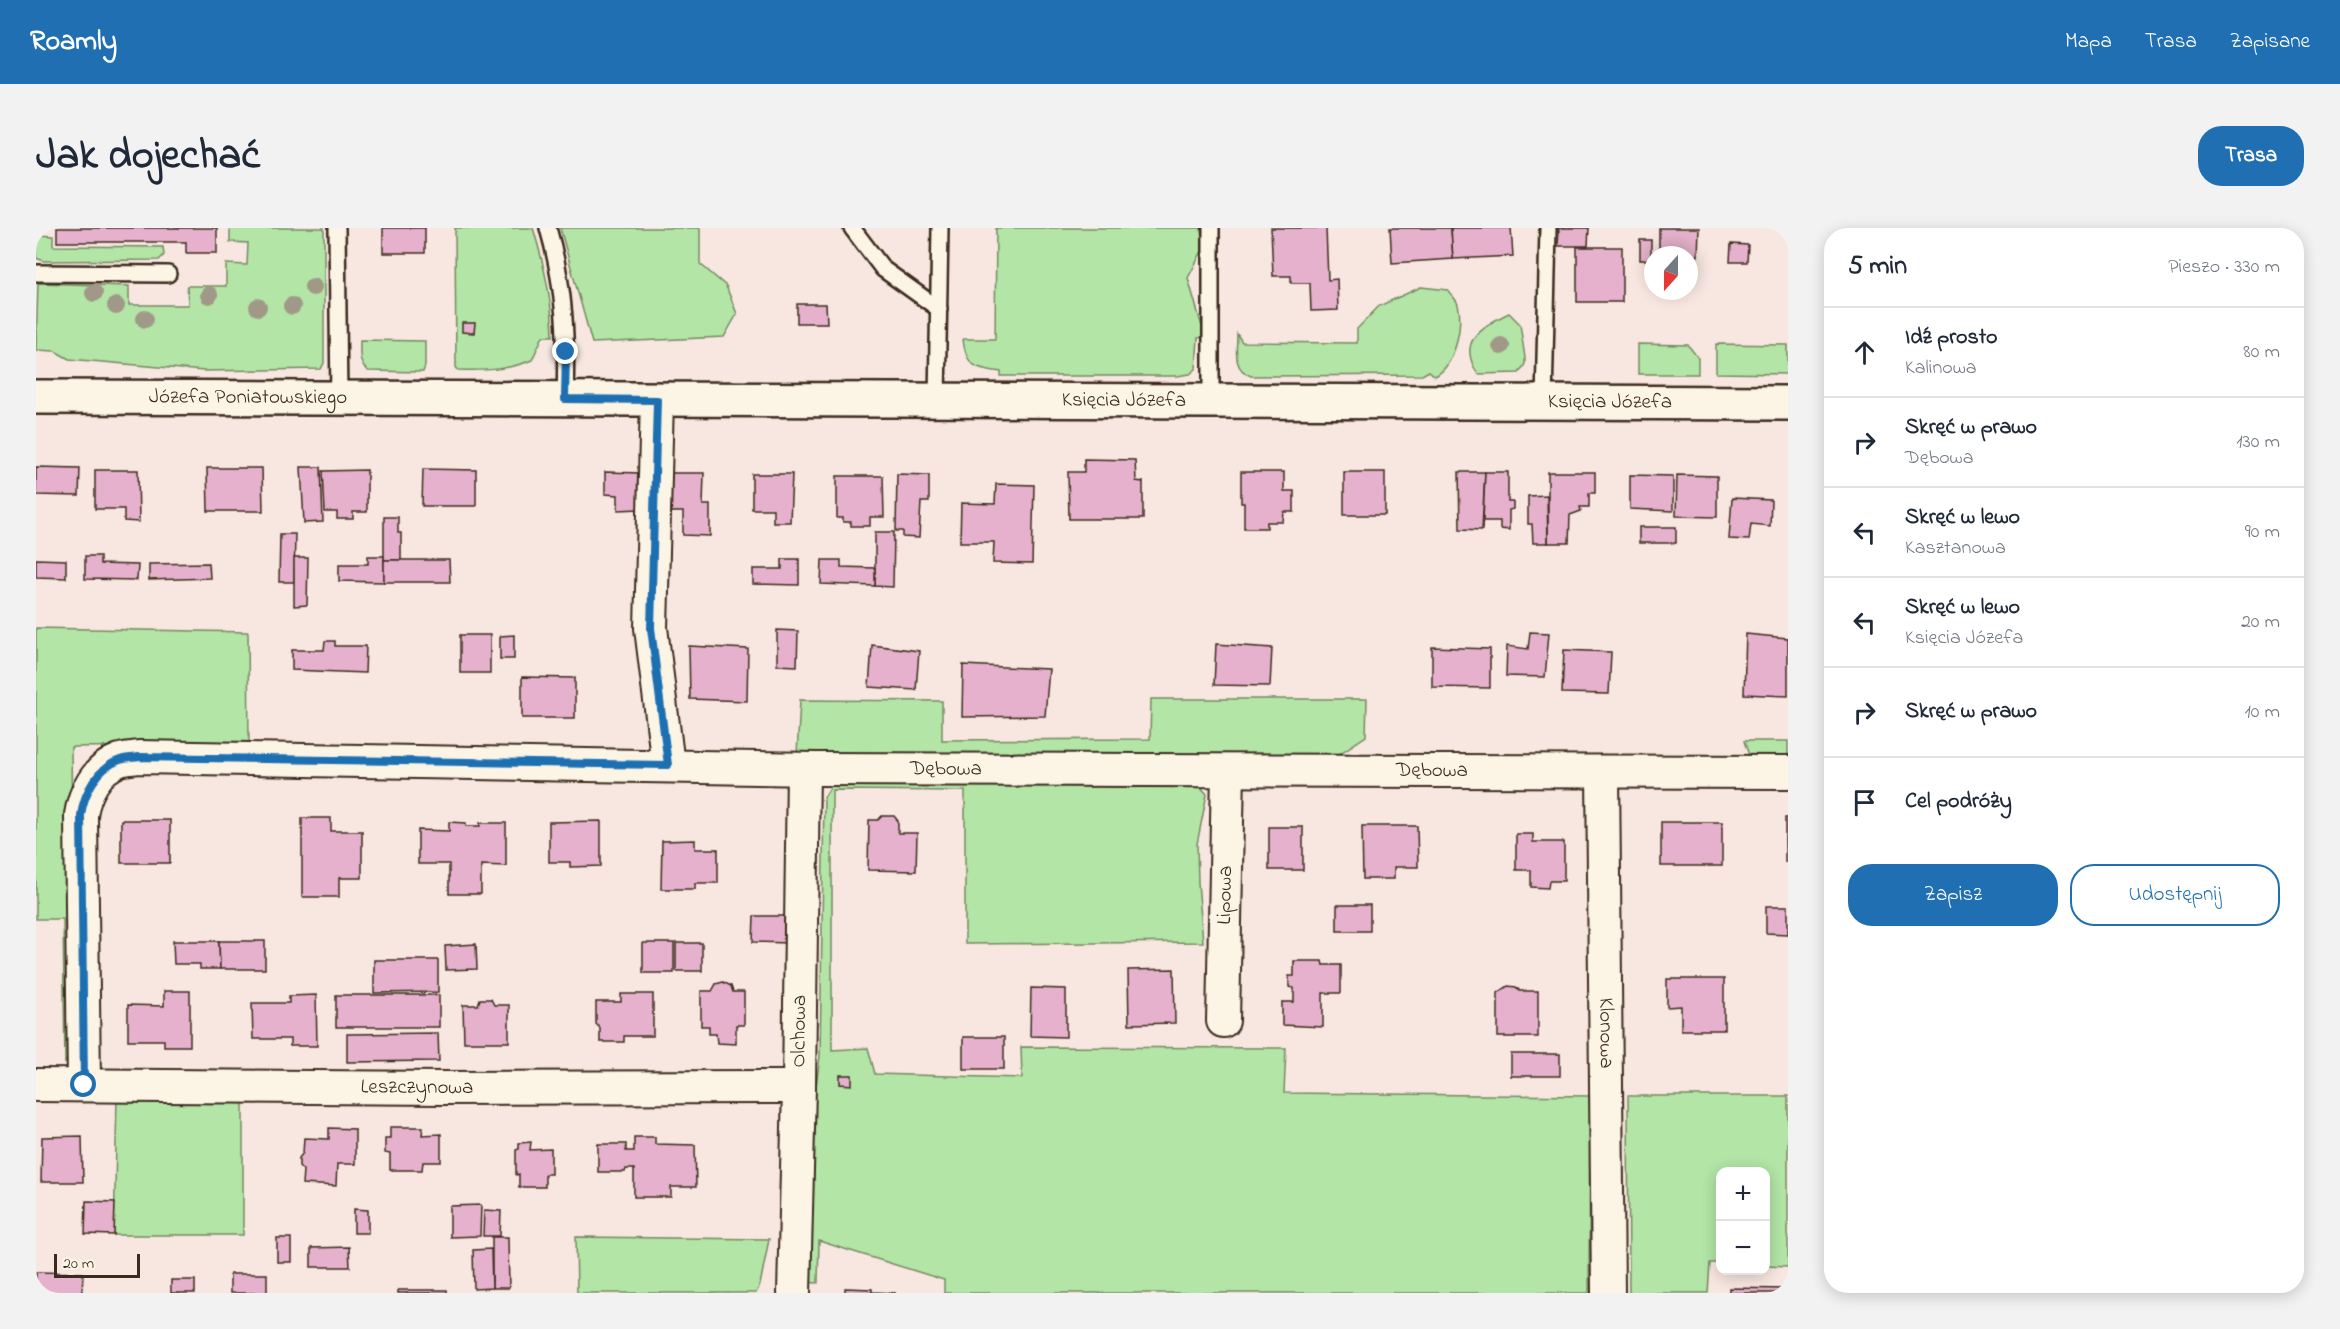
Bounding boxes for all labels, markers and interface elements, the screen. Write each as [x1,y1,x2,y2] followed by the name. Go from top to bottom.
[30,22,117,63] text: Roamly
[2065,27,2112,57] text: Mapa
[2145,27,2197,57] text: Trasa
[2230,27,2310,57] text: Zapisane
[36,126,260,187] text: Jak dojechać
[2198,126,2304,186] button: Trasa
[1644,246,1698,300] north arrow
[1848,248,1907,286] text: 5 min
[2168,253,2280,282] text: Pieszo · 330 m
[1905,322,1998,354] text: Idź prosto
[1848,336,1881,369] icon: ahead
[552,338,578,364] route end
[2243,338,2280,367] text: 80 m
[1905,354,1977,383] text: Kalinowa
[149,382,347,415] street label: Józefa Poniatowskiego
[1062,386,1186,416] street label: Księcia Józefa
[1548,387,1672,418] street label: Księcia Józefa
[1905,412,2037,444] text: Skręć w prawo
[1848,426,1881,459] icon: right
[2236,428,2280,457] text: 130 m
[1905,444,1974,473] text: Dębowa
[1905,502,2020,534] text: Skręć w lewo
[1848,516,1881,549] icon: left
[2245,518,2280,547] text: 90 m
[1905,534,2006,563] text: Kasztanowa
[1905,592,2020,624] text: Skręć w lewo
[1848,606,1881,639] icon: left
[2241,608,2280,637] text: 20 m
[1905,624,2023,653] text: Księcia Józefa
[1848,696,1881,729] icon: right
[1905,696,2037,728] text: Skręć w prawo
[2244,698,2280,727] text: 10 m
[909,754,982,785] street label: Dębowa
[1395,756,1468,786] street label: Dębowa
[1848,786,1881,819] icon: arrive
[1905,786,2012,818] text: Cel podróży
[1848,864,2058,926] button: Zapisz
[2070,864,2280,926] button: Udostępnij
[1210,865,1241,925] street label: Lipowa
[784,995,815,1068] street label: Olchowa
[1590,997,1621,1069] street label: Klonowa
[70,1071,96,1097] route start
[360,1072,474,1105] street label: Leszczynowa
[1716,1167,1770,1275] map controls
[1716,1167,1770,1221] button: +
[1716,1221,1770,1275] button: −
[54,1251,140,1278] scale bar
[63,1252,94,1276] text: 20 m

